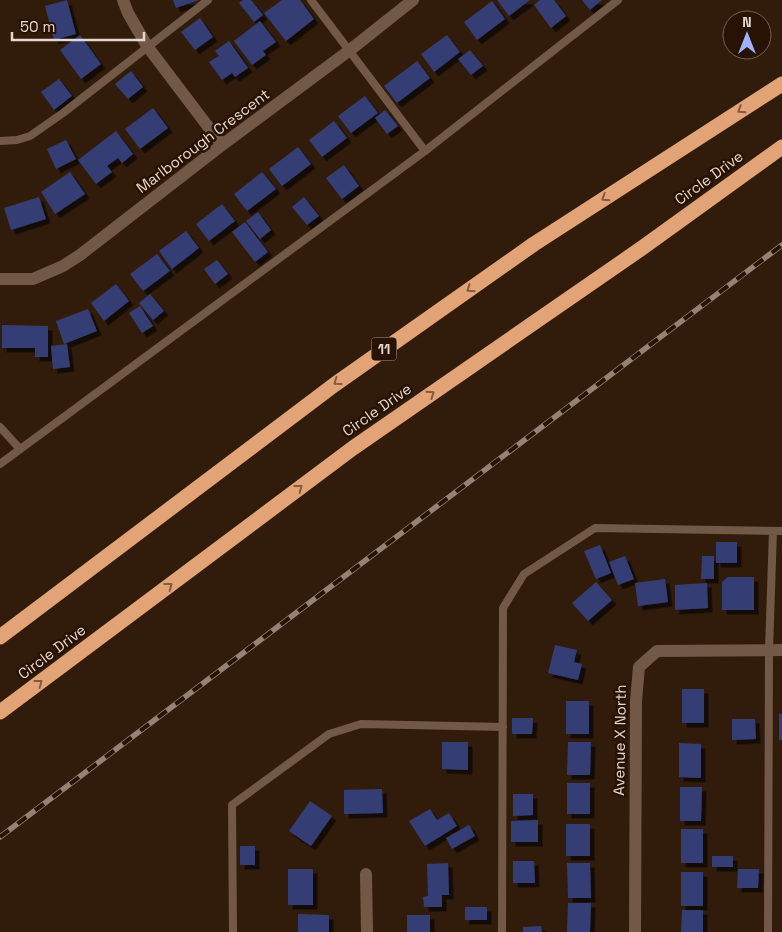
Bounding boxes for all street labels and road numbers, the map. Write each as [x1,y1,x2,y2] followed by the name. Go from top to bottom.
[132,84,273,197] street label: Marlborough Crescent
[671,146,747,209] street label: Circle Drive
[372,338,396,360] road number: 11
[338,379,415,440] street label: Circle Drive
[14,620,89,683] street label: Circle Drive
[609,684,630,796] street label: Avenue X North

